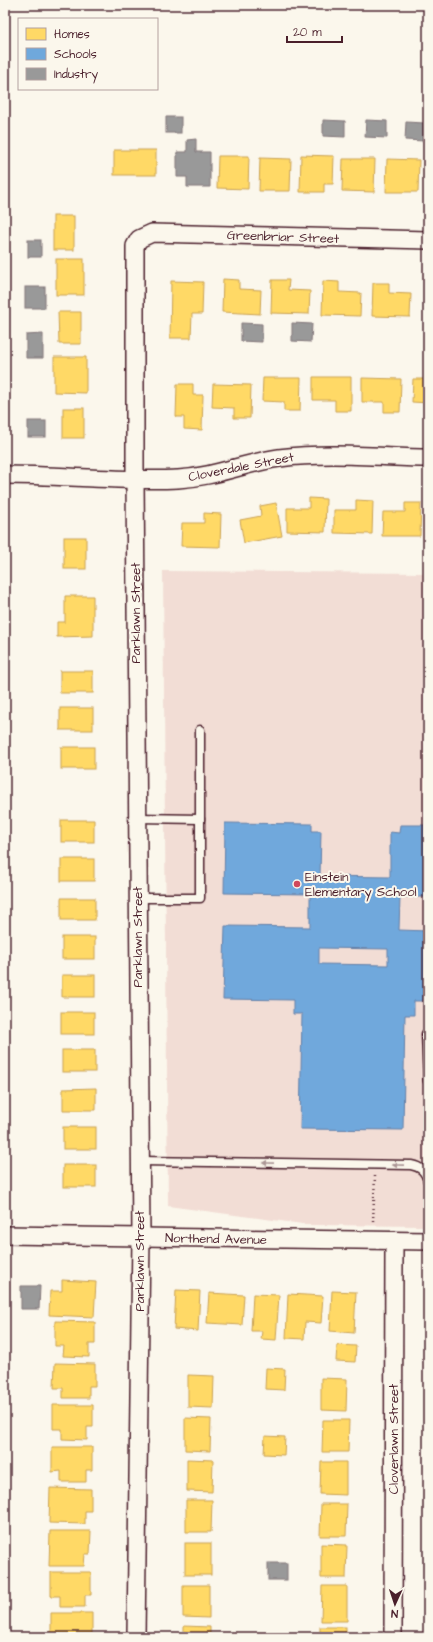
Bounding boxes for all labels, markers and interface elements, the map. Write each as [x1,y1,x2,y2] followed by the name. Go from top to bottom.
[18,18,158,90] legend
[287,18,342,44] scale bar
[293,24,322,41] text: 20 m
[54,26,90,43] text: Homes
[54,46,97,63] text: Schools
[54,66,99,84] text: Industry
[227,226,340,248] street label: Greenbriar Street
[187,448,296,486] street label: Cloverdale Street
[127,562,145,664] street label: Parklawn Street
[305,868,417,902] place label: Einstein Elementary School
[292,879,302,889] marker: Einstein Elementary School
[129,886,147,988] street label: Parklawn Street
[262,1160,274,1167] one-way arrow
[391,1162,404,1168] one-way arrow
[131,1210,149,1312] street label: Parklawn Street
[165,1229,267,1249] street label: Northend Avenue
[385,1383,403,1494] street label: Cloverlawn Street
[375,1584,415,1624] north arrow
[391,1606,398,1621] text: N

